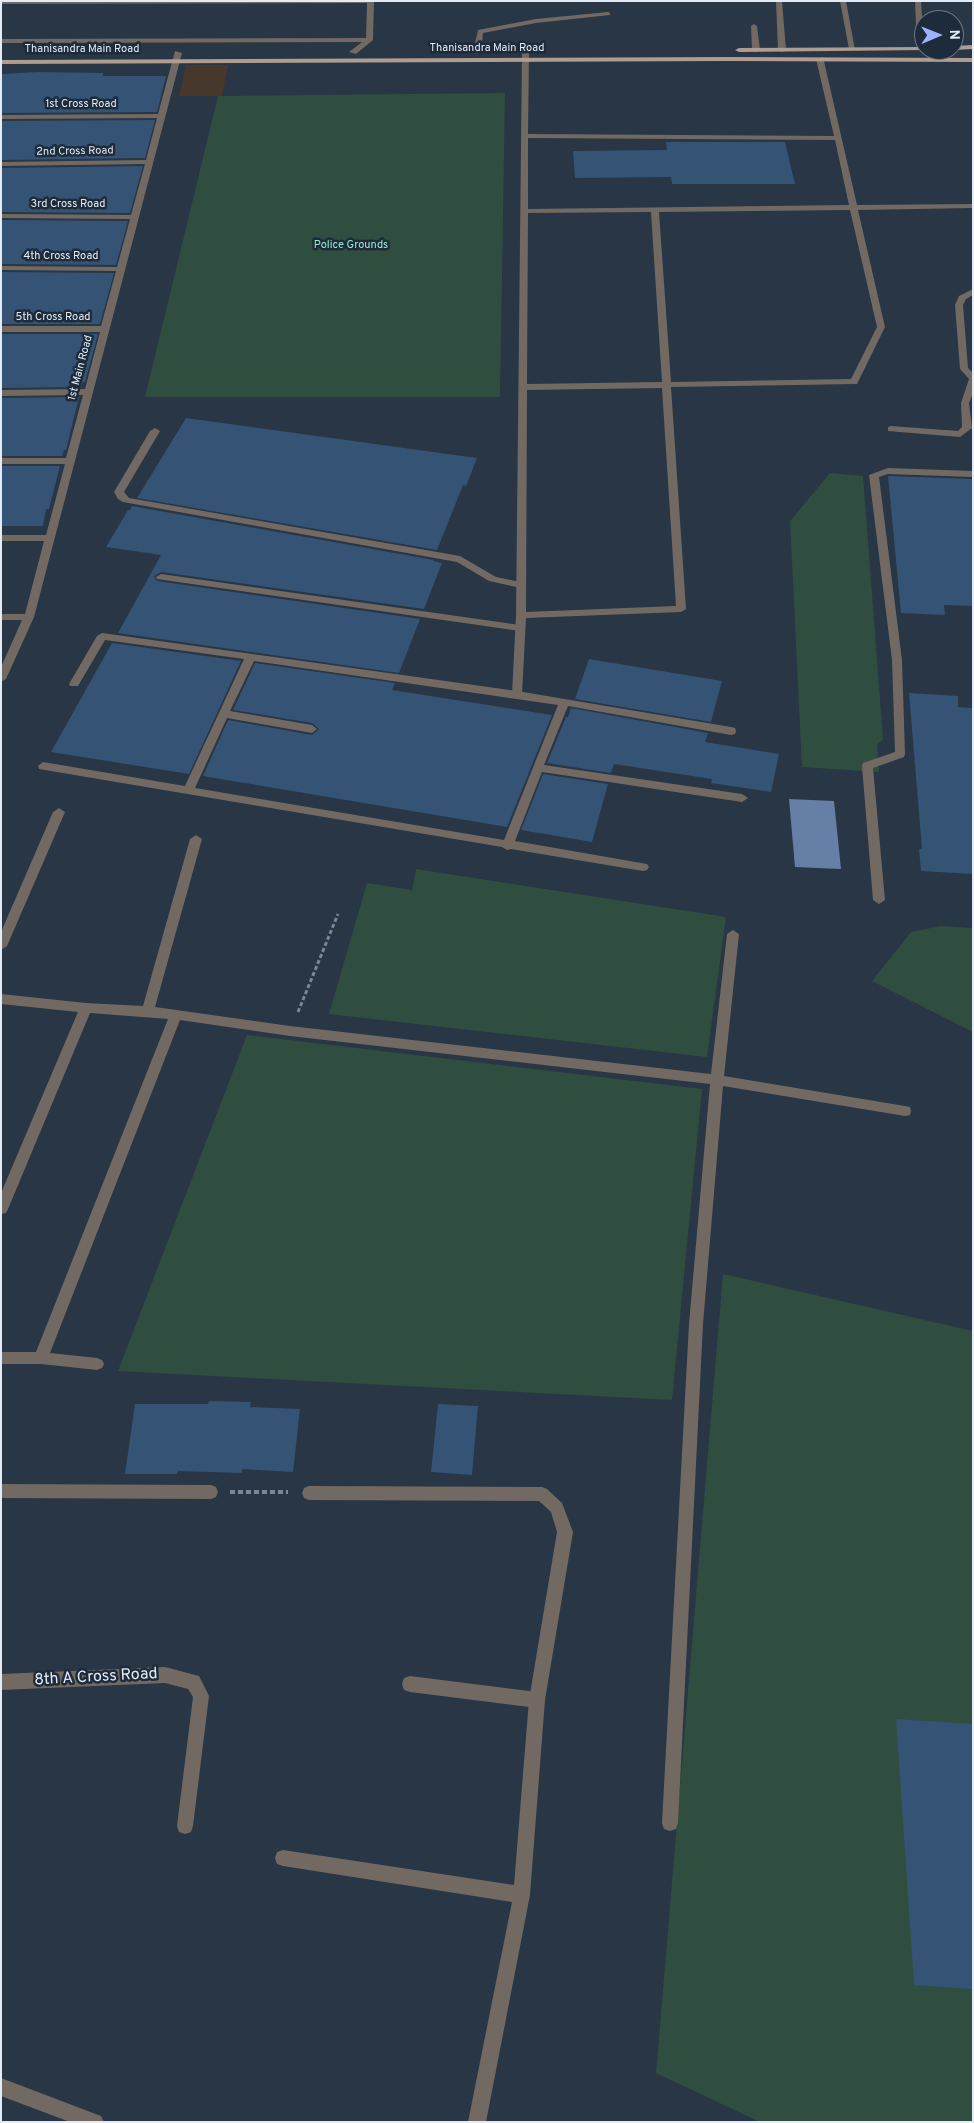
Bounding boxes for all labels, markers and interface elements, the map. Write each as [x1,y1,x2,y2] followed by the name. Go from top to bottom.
[914,10,964,60] north arrow
[945,30,962,40] text: N
[430,42,544,56] street label: Thanisandra Main Road
[25,43,139,57] street label: Thanisandra Main Road
[45,98,117,112] street label: 1st Cross Road
[36,145,114,159] street label: 2nd Cross Road
[31,198,105,212] street label: 3rd Cross Road
[314,239,388,253] park label: Police Grounds
[23,250,99,264] street label: 4th Cross Road
[15,311,91,325] street label: 5th Cross Road
[66,334,96,402] street label: 1st Main Road
[34,1665,158,1691] street label: 8th A Cross Road

